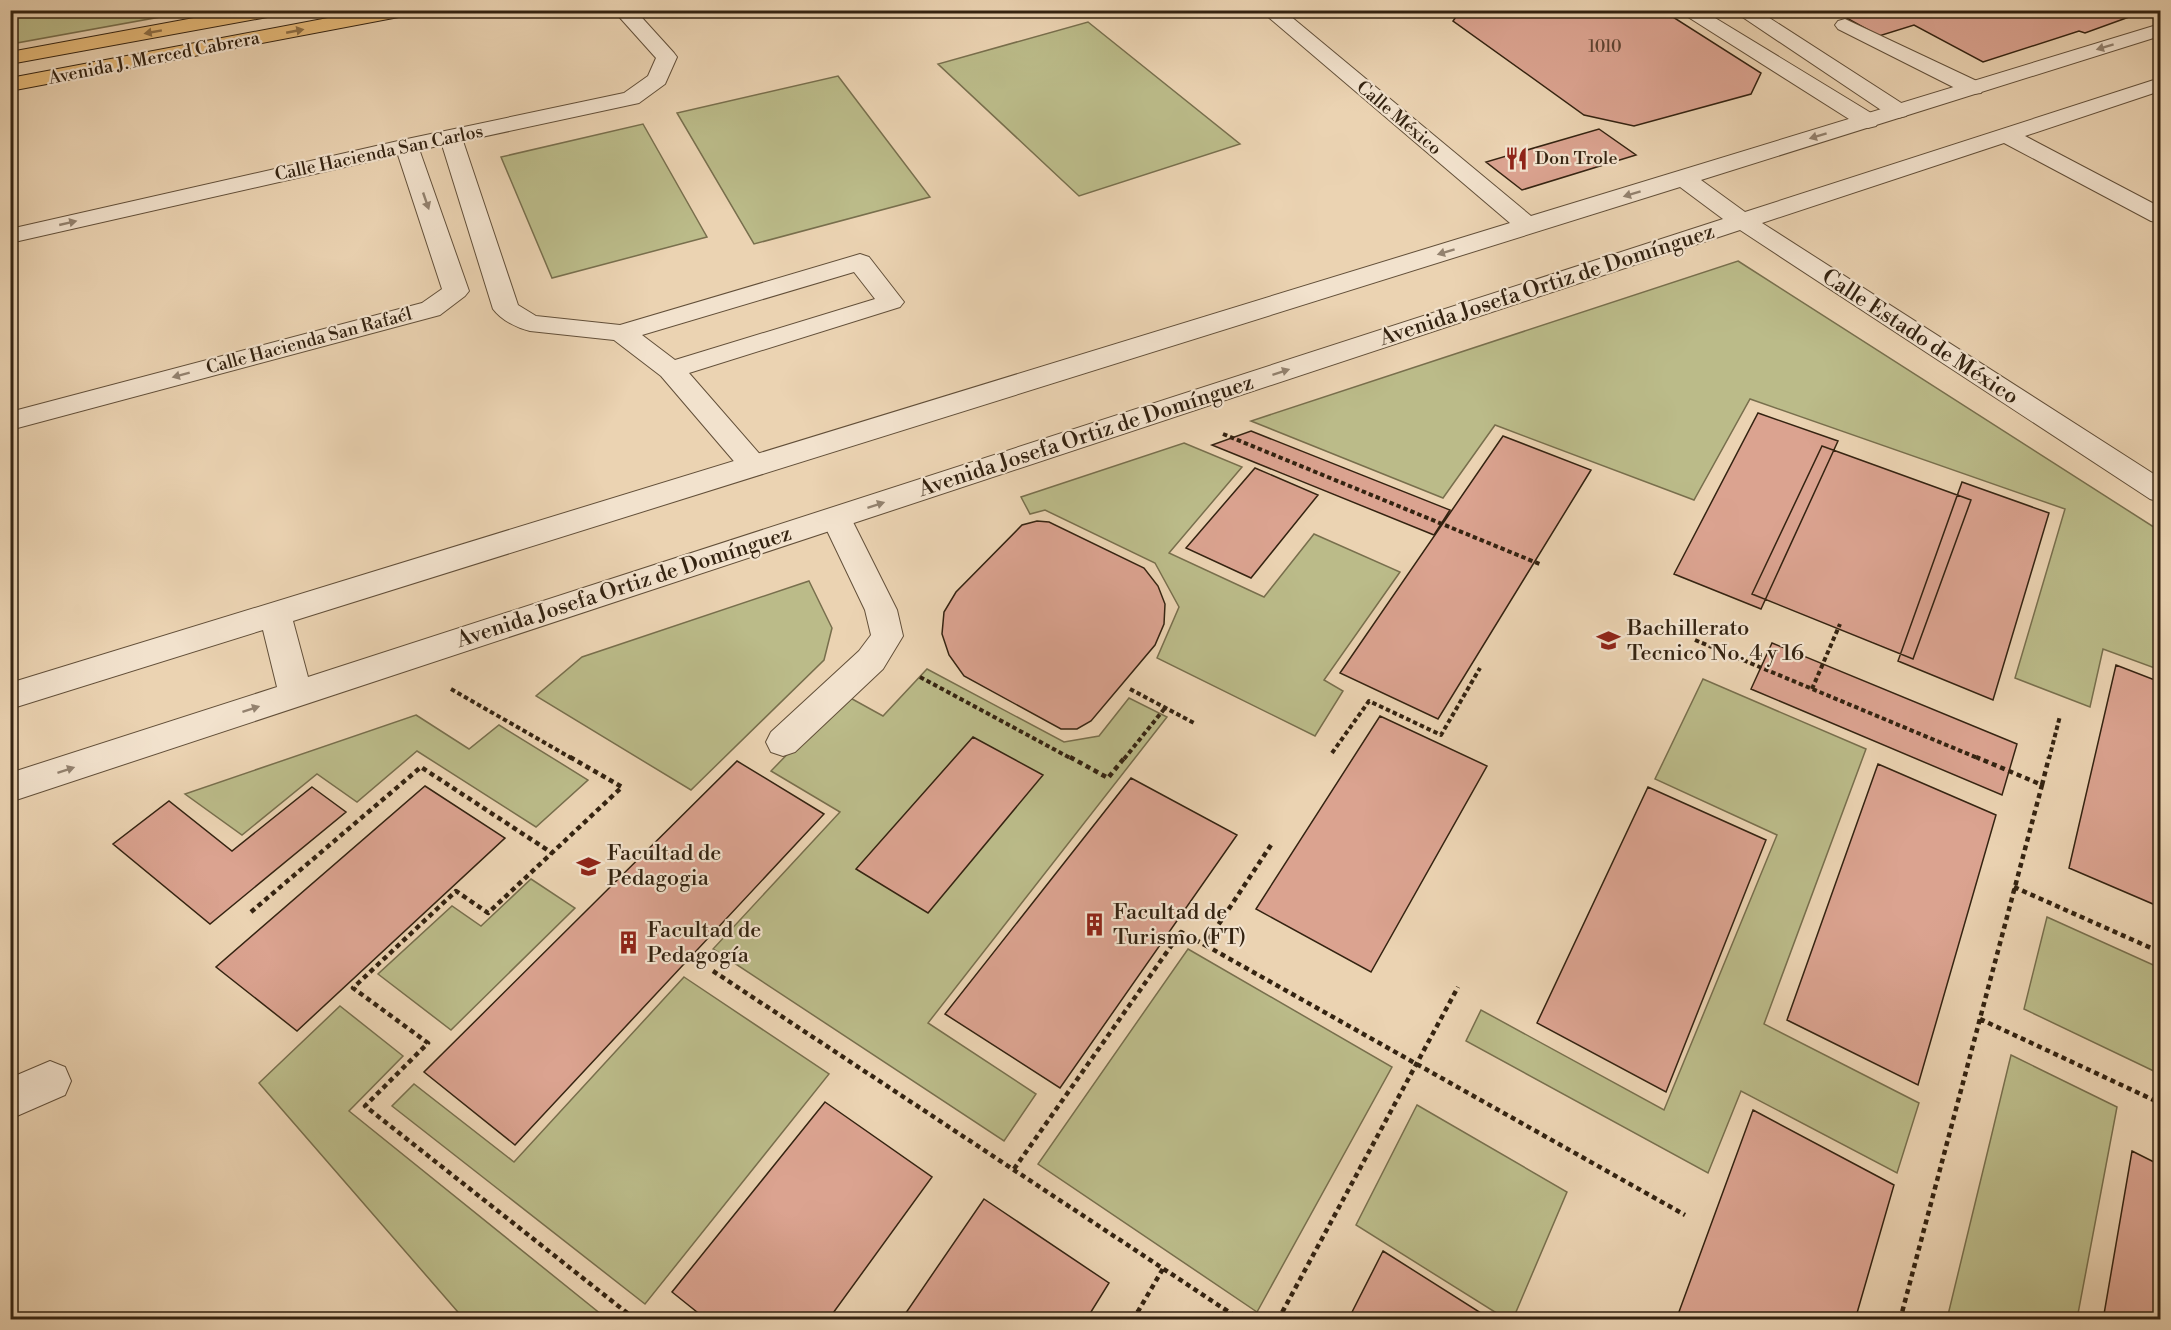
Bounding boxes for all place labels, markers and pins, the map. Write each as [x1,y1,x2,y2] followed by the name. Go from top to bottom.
[1504,145,1530,171] restaurant icon: Don Trole
[1535,147,1618,170] place label: Don Trole
[1626,615,1804,667] place label: Bachillerato Tecnico No. 4 y 16
[1596,628,1622,654] school or university icon: Bachillerato Tecnico No. 4 y 16
[607,840,721,892] place label: Facultad de Pedagogia
[576,853,602,879] school or university icon: Facultad de Pedagogia
[1113,899,1246,951] place label: Facultad de Turismo (FT)
[1082,912,1108,938] building icon: Facultad de Turismo (FT)
[647,917,761,969] place label: Facultad de Pedagogía
[616,930,642,956] building icon: Facultad de Pedagogía

